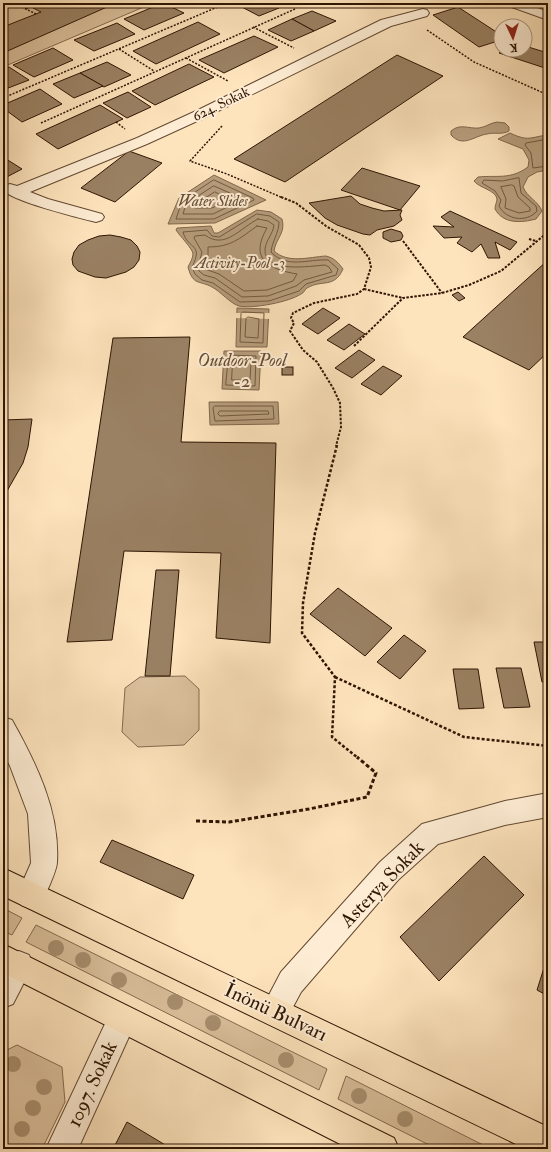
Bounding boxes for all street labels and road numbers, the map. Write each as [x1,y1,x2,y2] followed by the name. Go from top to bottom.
[190,83,252,125] street label: 624. Sokak
[334,835,430,933] street label: Asterya Sokak
[221,977,331,1047] street label: İnönü Bulvarı
[61,1037,123,1131] street label: 1097. Sokak

